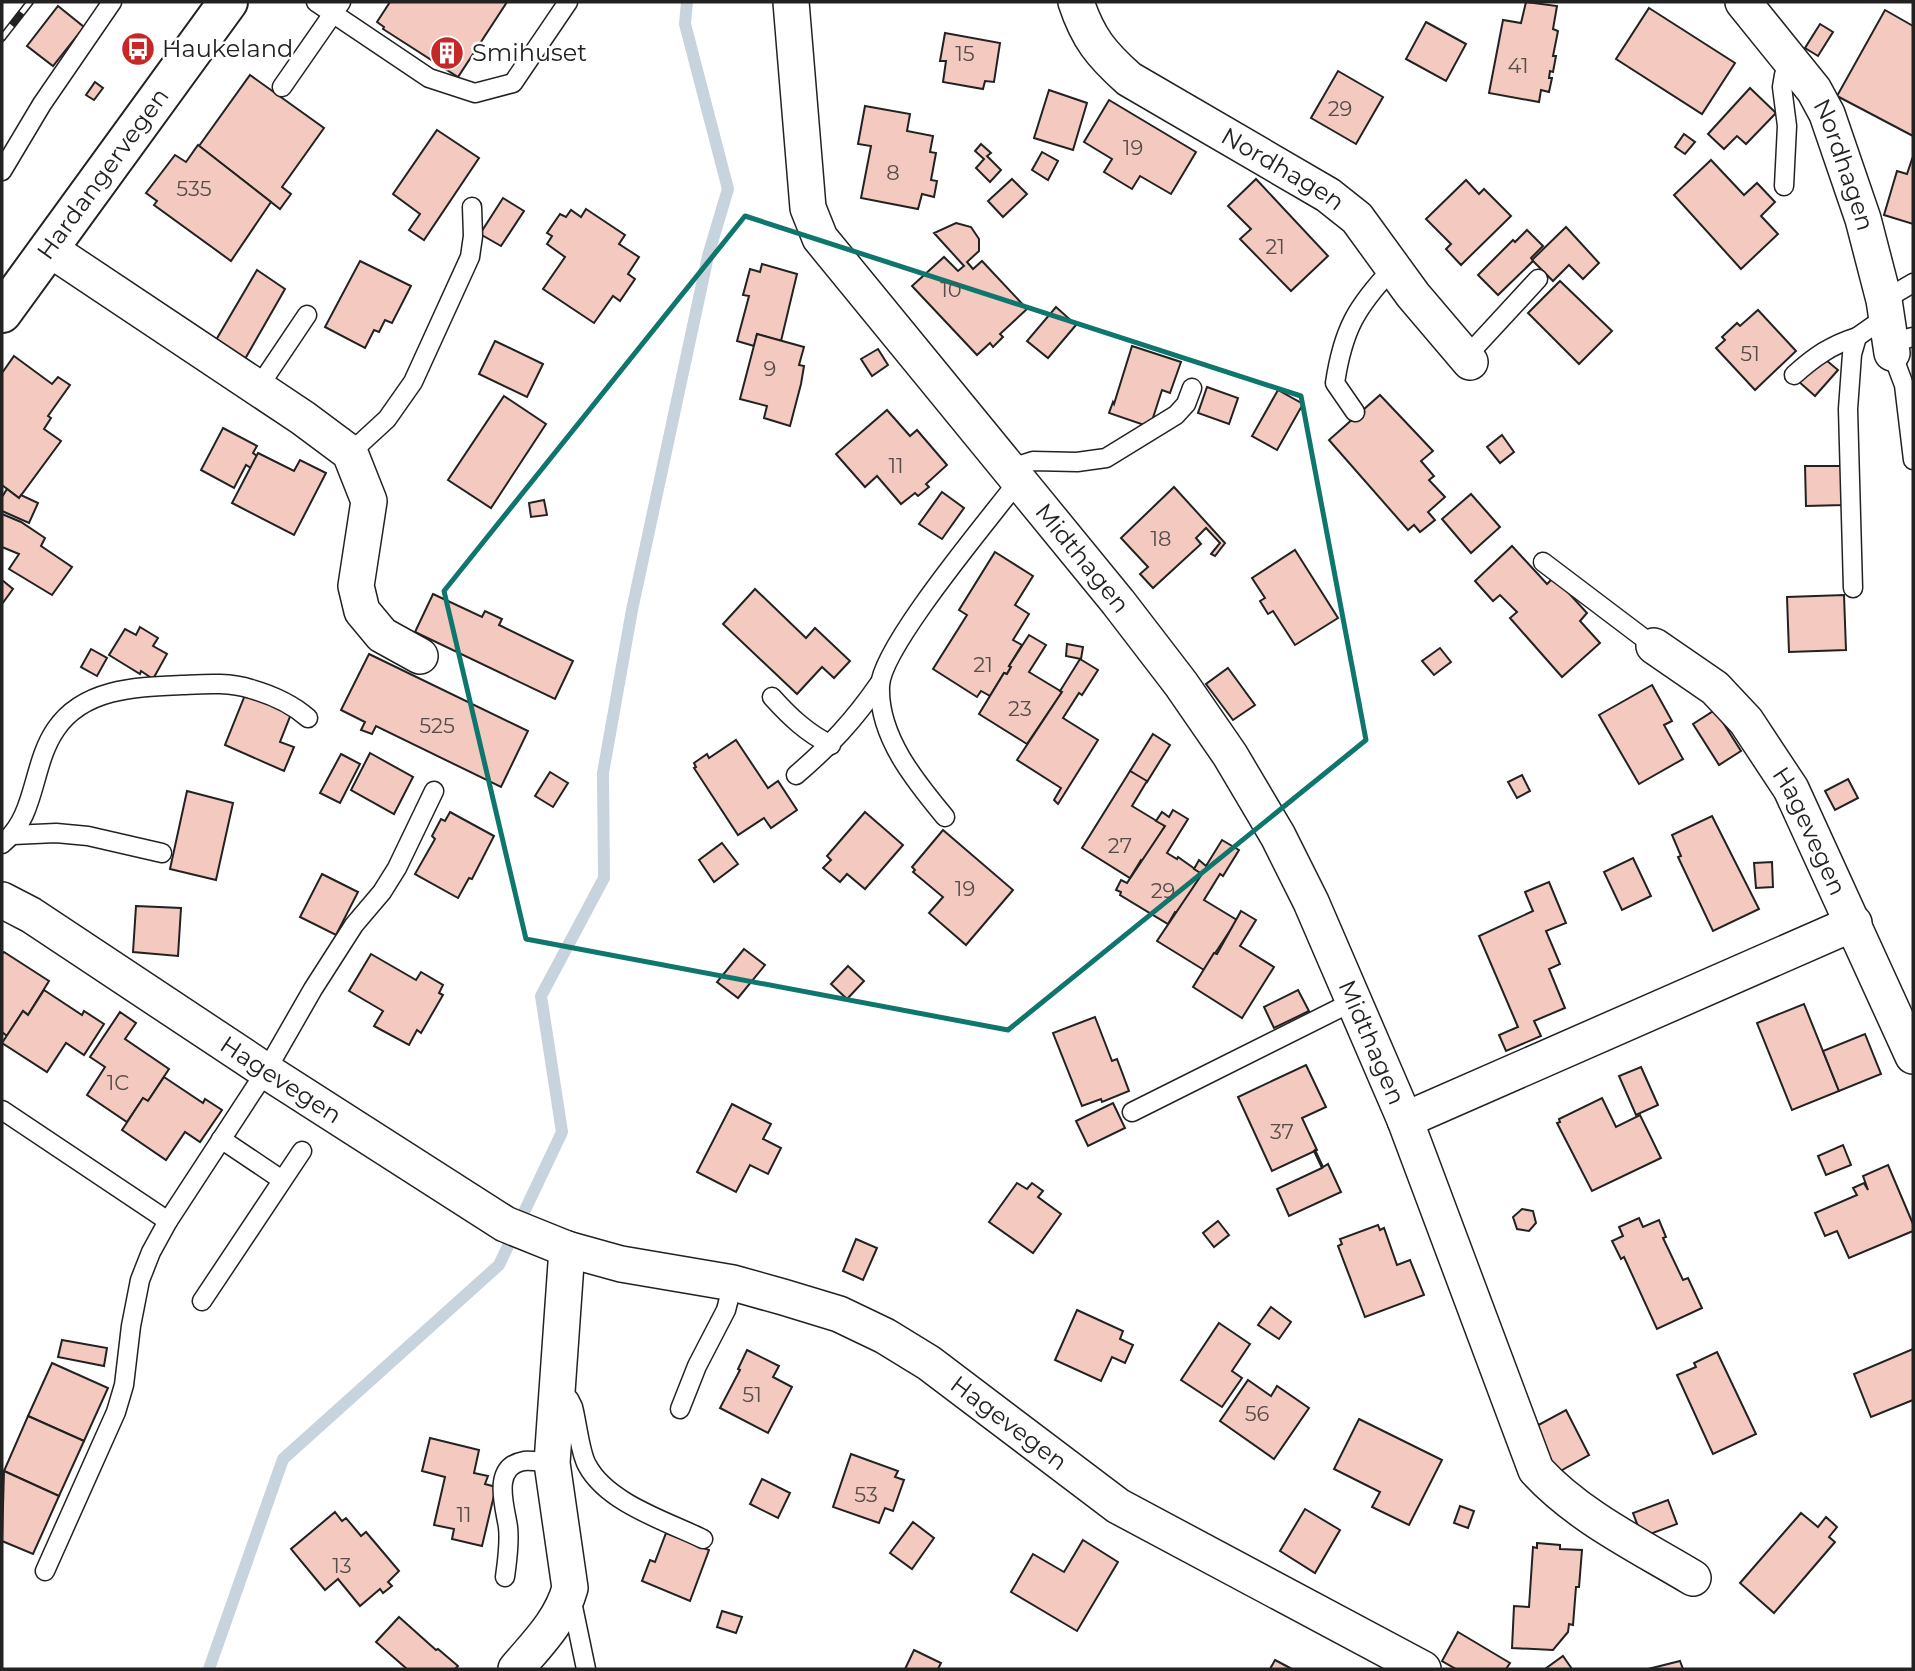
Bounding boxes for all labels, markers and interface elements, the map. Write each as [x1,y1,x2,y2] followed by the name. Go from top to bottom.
[119,30,157,68] bus stop icon: Haukeland
[162,34,293,63] place label: Haukeland
[428,34,466,72] building icon: Smihuset
[472,38,587,67] place label: Smihuset
[955,41,975,66] house number: 15
[1508,53,1528,78] house number: 41
[31,82,175,265] street label: Hardangervegen
[1807,93,1880,234] street label: Nordhagen
[1328,96,1352,121] house number: 29
[1216,121,1350,216] street label: Nordhagen
[1123,135,1143,160] house number: 19
[886,160,900,185] house number: 8
[176,176,212,201] house number: 535
[1265,234,1285,259] house number: 21
[940,277,962,302] house number: 10
[1740,341,1760,366] house number: 51
[764,356,776,381] house number: 9
[888,453,904,478] house number: 11
[1029,497,1136,618] street label: Midthagen
[1151,526,1171,551] house number: 18
[973,652,993,677] house number: 21
[1008,696,1032,721] house number: 23
[419,713,455,738] house number: 525
[1766,761,1853,900] street label: Hagevegen
[1108,833,1132,858] house number: 27
[955,876,975,901] house number: 19
[1151,878,1175,903] house number: 29
[1332,976,1412,1109] street label: Midthagen
[215,1030,347,1130] street label: Hagevegen
[107,1070,129,1095] house number: 1C
[1270,1119,1294,1144] house number: 37
[945,1369,1073,1476] street label: Hagevegen
[742,1382,762,1407] house number: 51
[1245,1401,1270,1426] house number: 56
[854,1482,878,1507] house number: 53
[456,1502,472,1527] house number: 11
[332,1553,352,1578] house number: 13

